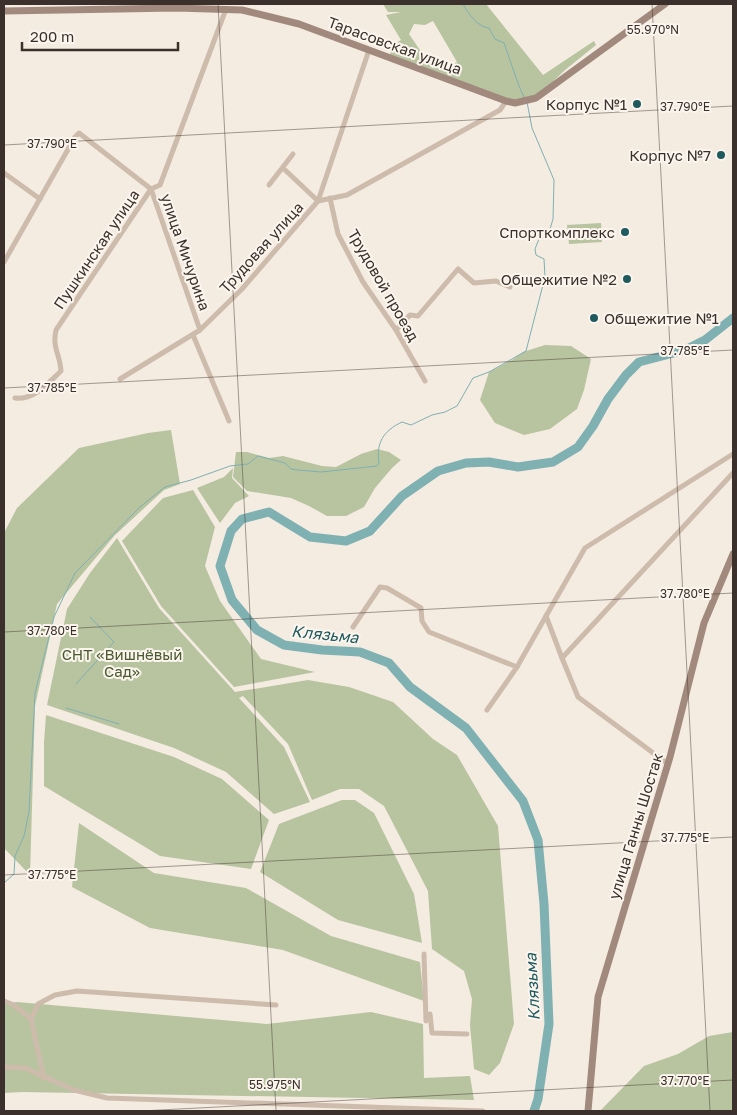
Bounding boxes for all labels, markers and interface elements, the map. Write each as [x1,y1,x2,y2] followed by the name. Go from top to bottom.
[326,12,464,78] street label: Тарасовская улица
[22,20,179,52] scale bar
[627,22,679,37] text: 55.970°N
[30,27,74,45] text: 200 m
[546,95,627,113] place label: Корпус №1
[631,98,643,110] marker: Корпус №1
[660,99,710,114] text: 37.790°E
[27,136,77,151] text: 37.790°E
[629,146,711,164] place label: Корпус №7
[715,149,727,161] marker: Корпус №7
[49,186,143,312] street label: Пушкинская улица
[158,191,214,313] street label: улица Мичурина
[215,198,307,296] street label: Трудовая улица
[499,223,615,241] place label: Спорткомплекс
[345,226,423,344] street label: Трудовой проезд
[619,226,631,238] marker: Спорткомплекс
[501,270,617,288] place label: Общежитие №2
[621,273,633,285] marker: Общежитие №2
[604,309,719,327] place label: Общежитие №1
[588,312,600,324] marker: Общежитие №1
[660,343,710,358] text: 37.785°E
[27,380,77,395] text: 37.785°E
[660,586,710,601] text: 37.780°E
[290,621,360,648] water label: Клязьма
[27,623,77,638] text: 37.780°E
[62,645,182,680] park label: СНТ «Вишнёвый Сад»
[604,750,666,901] street label: улица Ганны Шостак
[661,830,709,845] text: 37.775°E
[28,867,76,882] text: 37.775°E
[520,952,544,1021] water label: Клязьма
[660,1073,710,1088] text: 37.770°E
[249,1077,301,1092] text: 55.975°N

